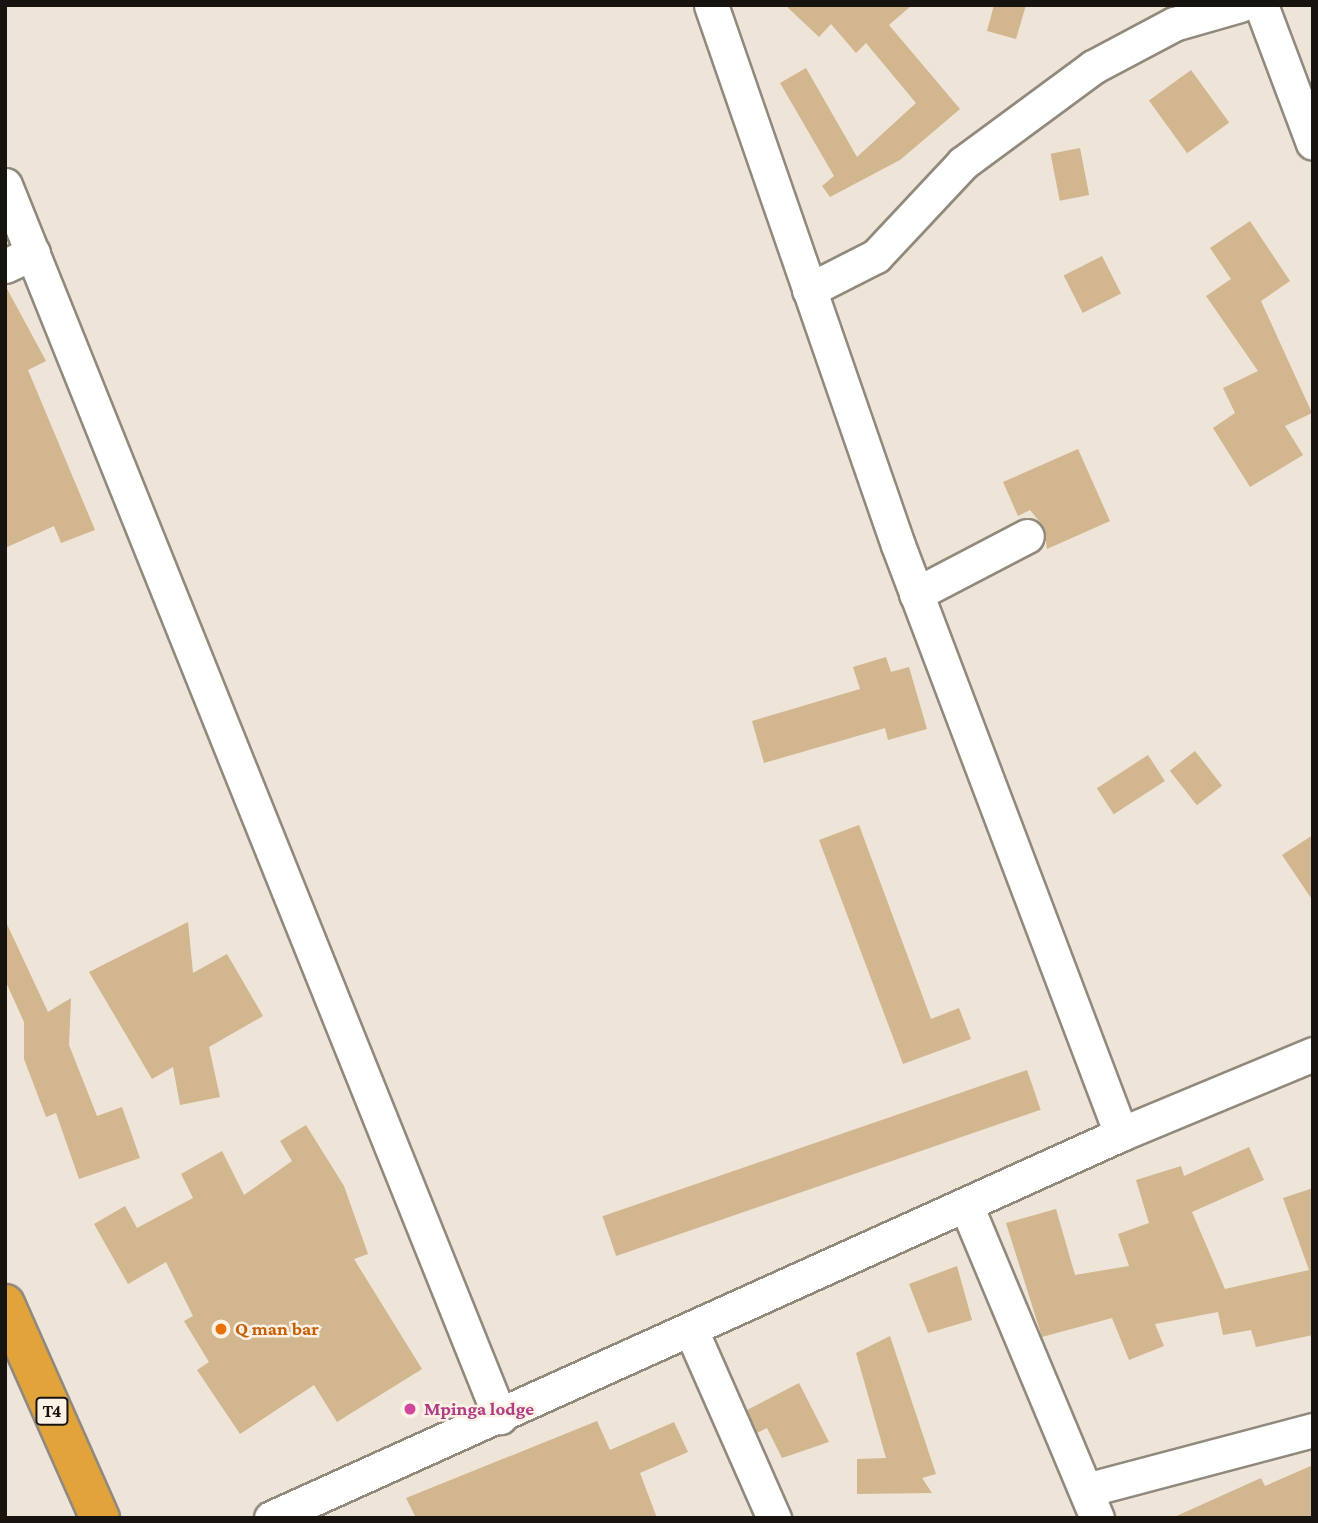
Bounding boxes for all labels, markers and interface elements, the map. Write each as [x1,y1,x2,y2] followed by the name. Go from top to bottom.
[235,1318,319,1340] place label: Q man bar
[213,1321,229,1337] marker: Q man bar
[34,1396,70,1426] road number: T4
[424,1398,534,1420] place label: Mpinga lodge
[402,1401,418,1417] marker: Mpinga lodge

